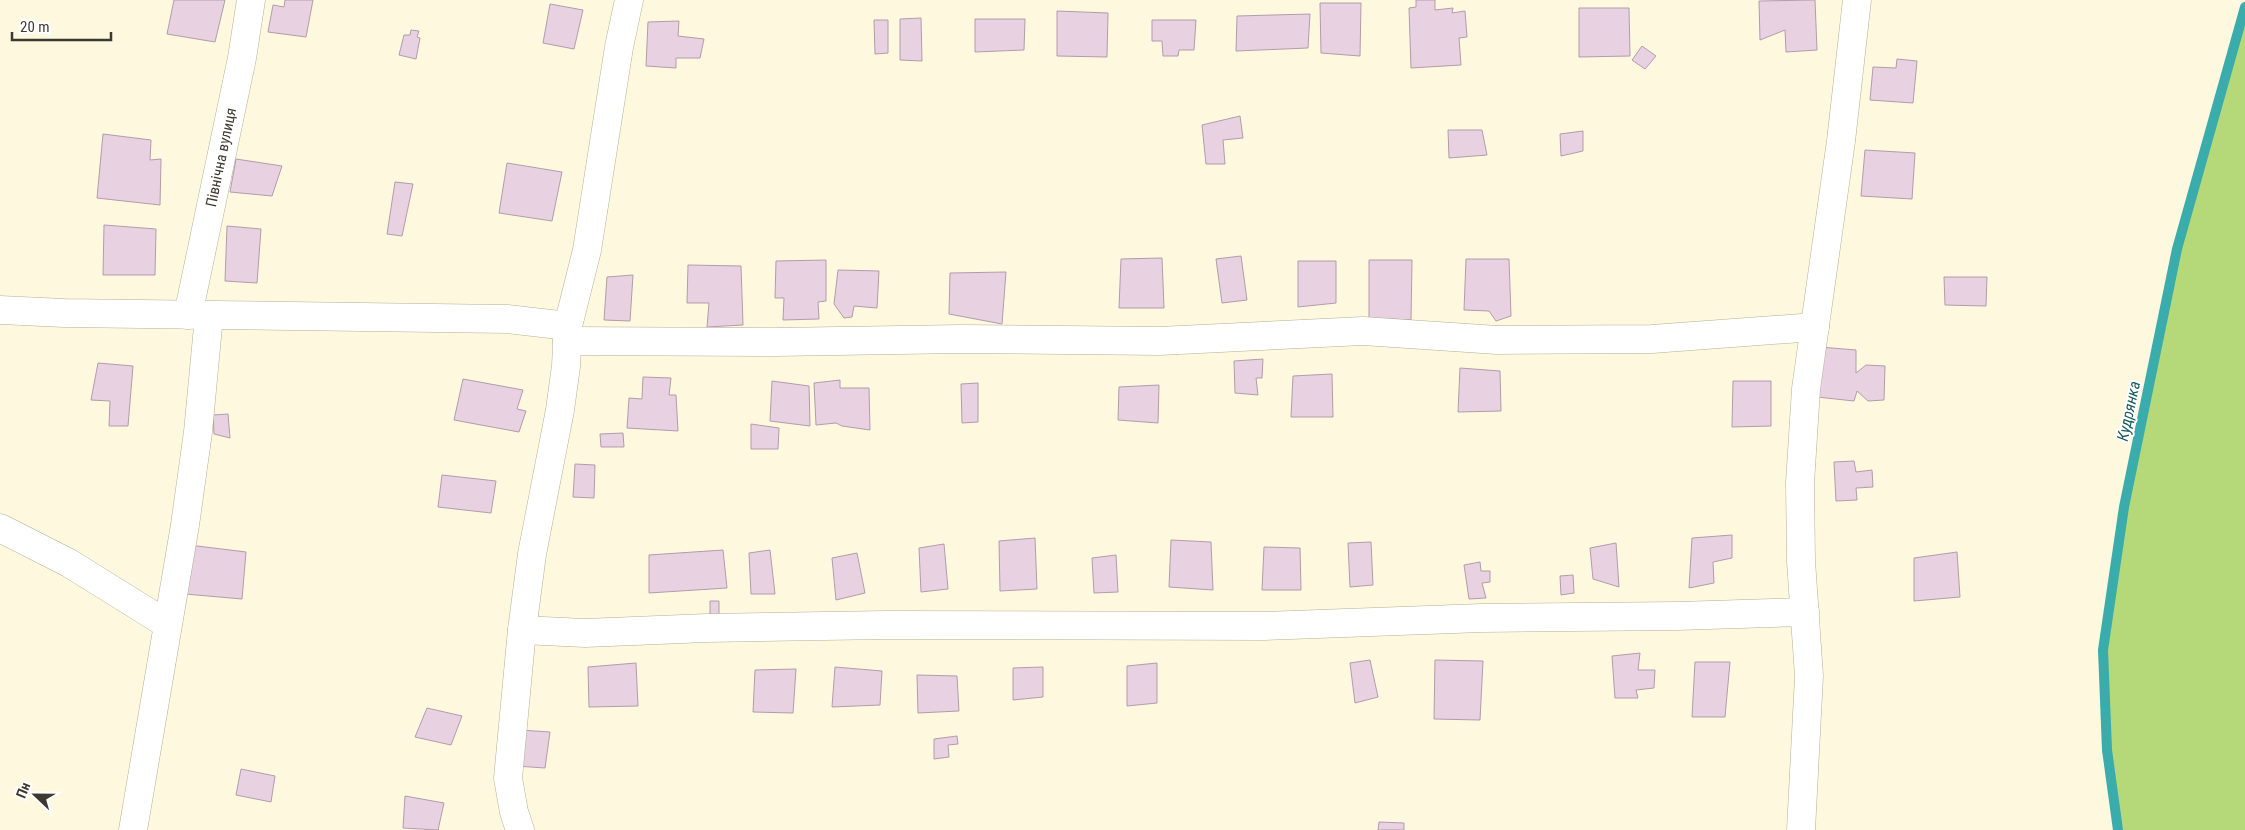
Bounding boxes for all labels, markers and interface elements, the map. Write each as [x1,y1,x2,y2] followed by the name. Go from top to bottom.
[12,10,111,42] scale bar
[20,18,50,36] text: 20 m
[202,106,240,209] street label: Північна вулиця
[2113,379,2144,443] water label: Кудрянка
[10,770,60,820] north arrow
[13,780,33,800] text: Пн

